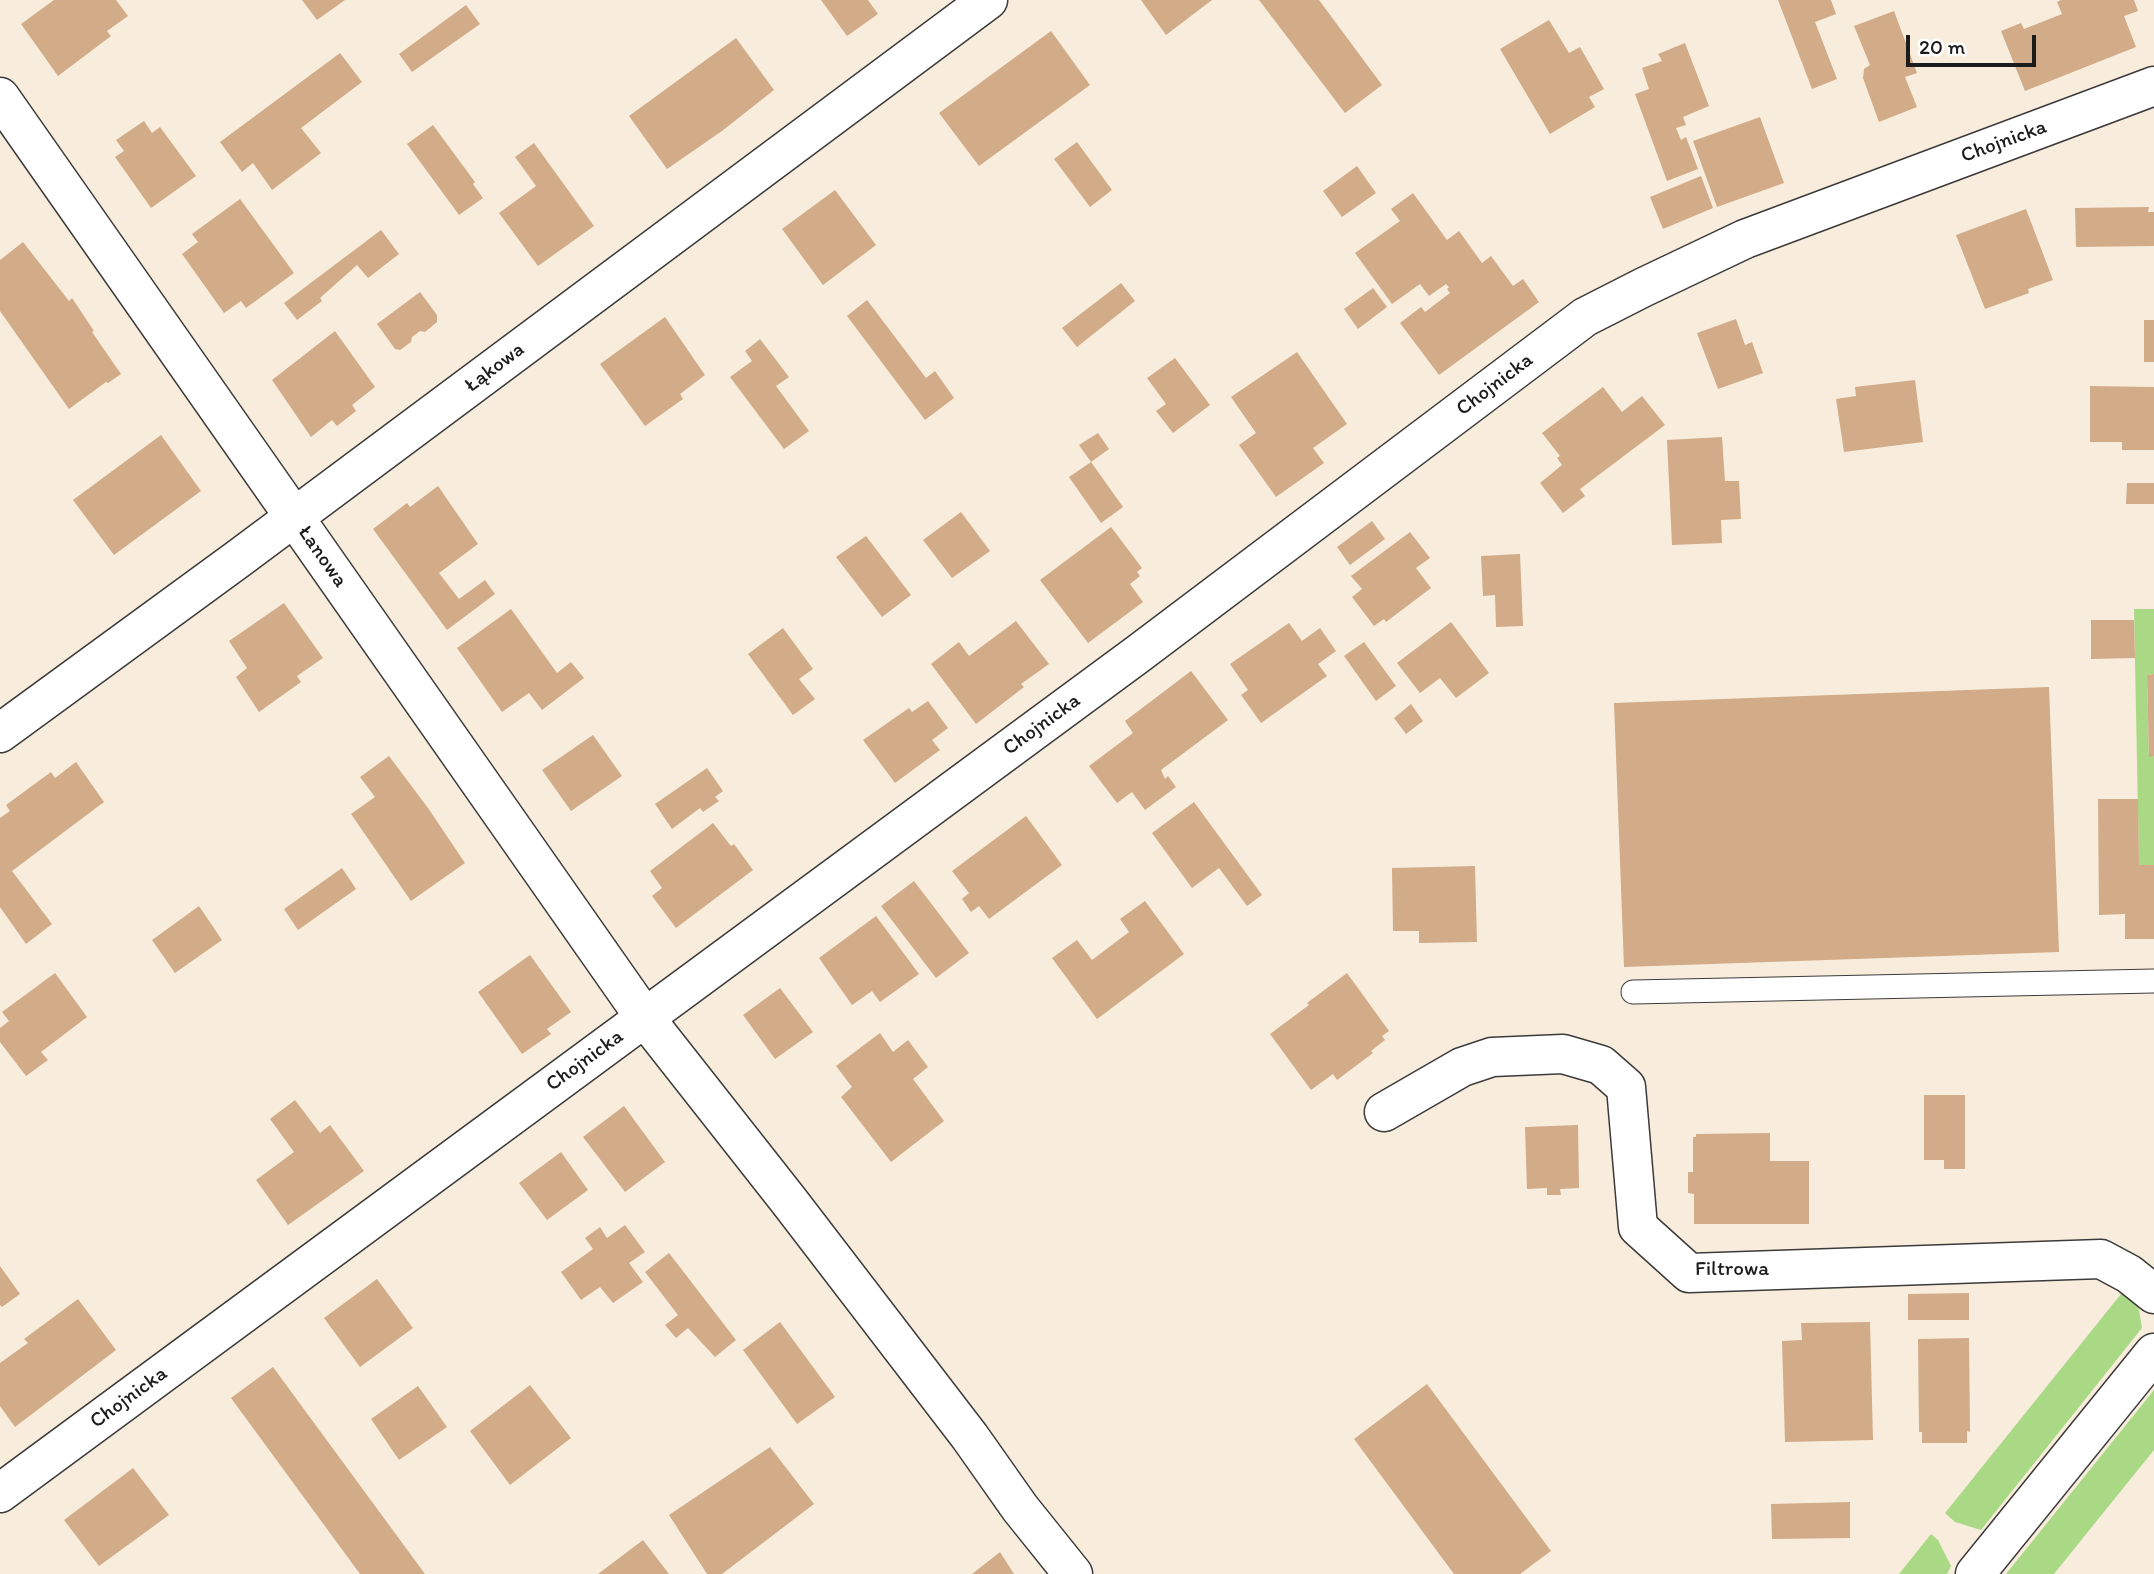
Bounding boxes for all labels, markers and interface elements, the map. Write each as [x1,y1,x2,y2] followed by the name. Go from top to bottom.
[1909,21,2038,65] scale bar
[1919,34,1965,59] text: 20 m
[1958,115,2050,169] street label: Chojnicka
[460,338,530,398] street label: Łąkowa
[1452,348,1538,422] street label: Chojnicka
[292,521,352,593] street label: Łanowa
[998,689,1086,761] street label: Chojnicka
[541,1025,629,1097] street label: Chojnicka
[1695,1257,1769,1283] street label: Filtrowa
[85,1362,173,1434] street label: Chojnicka

